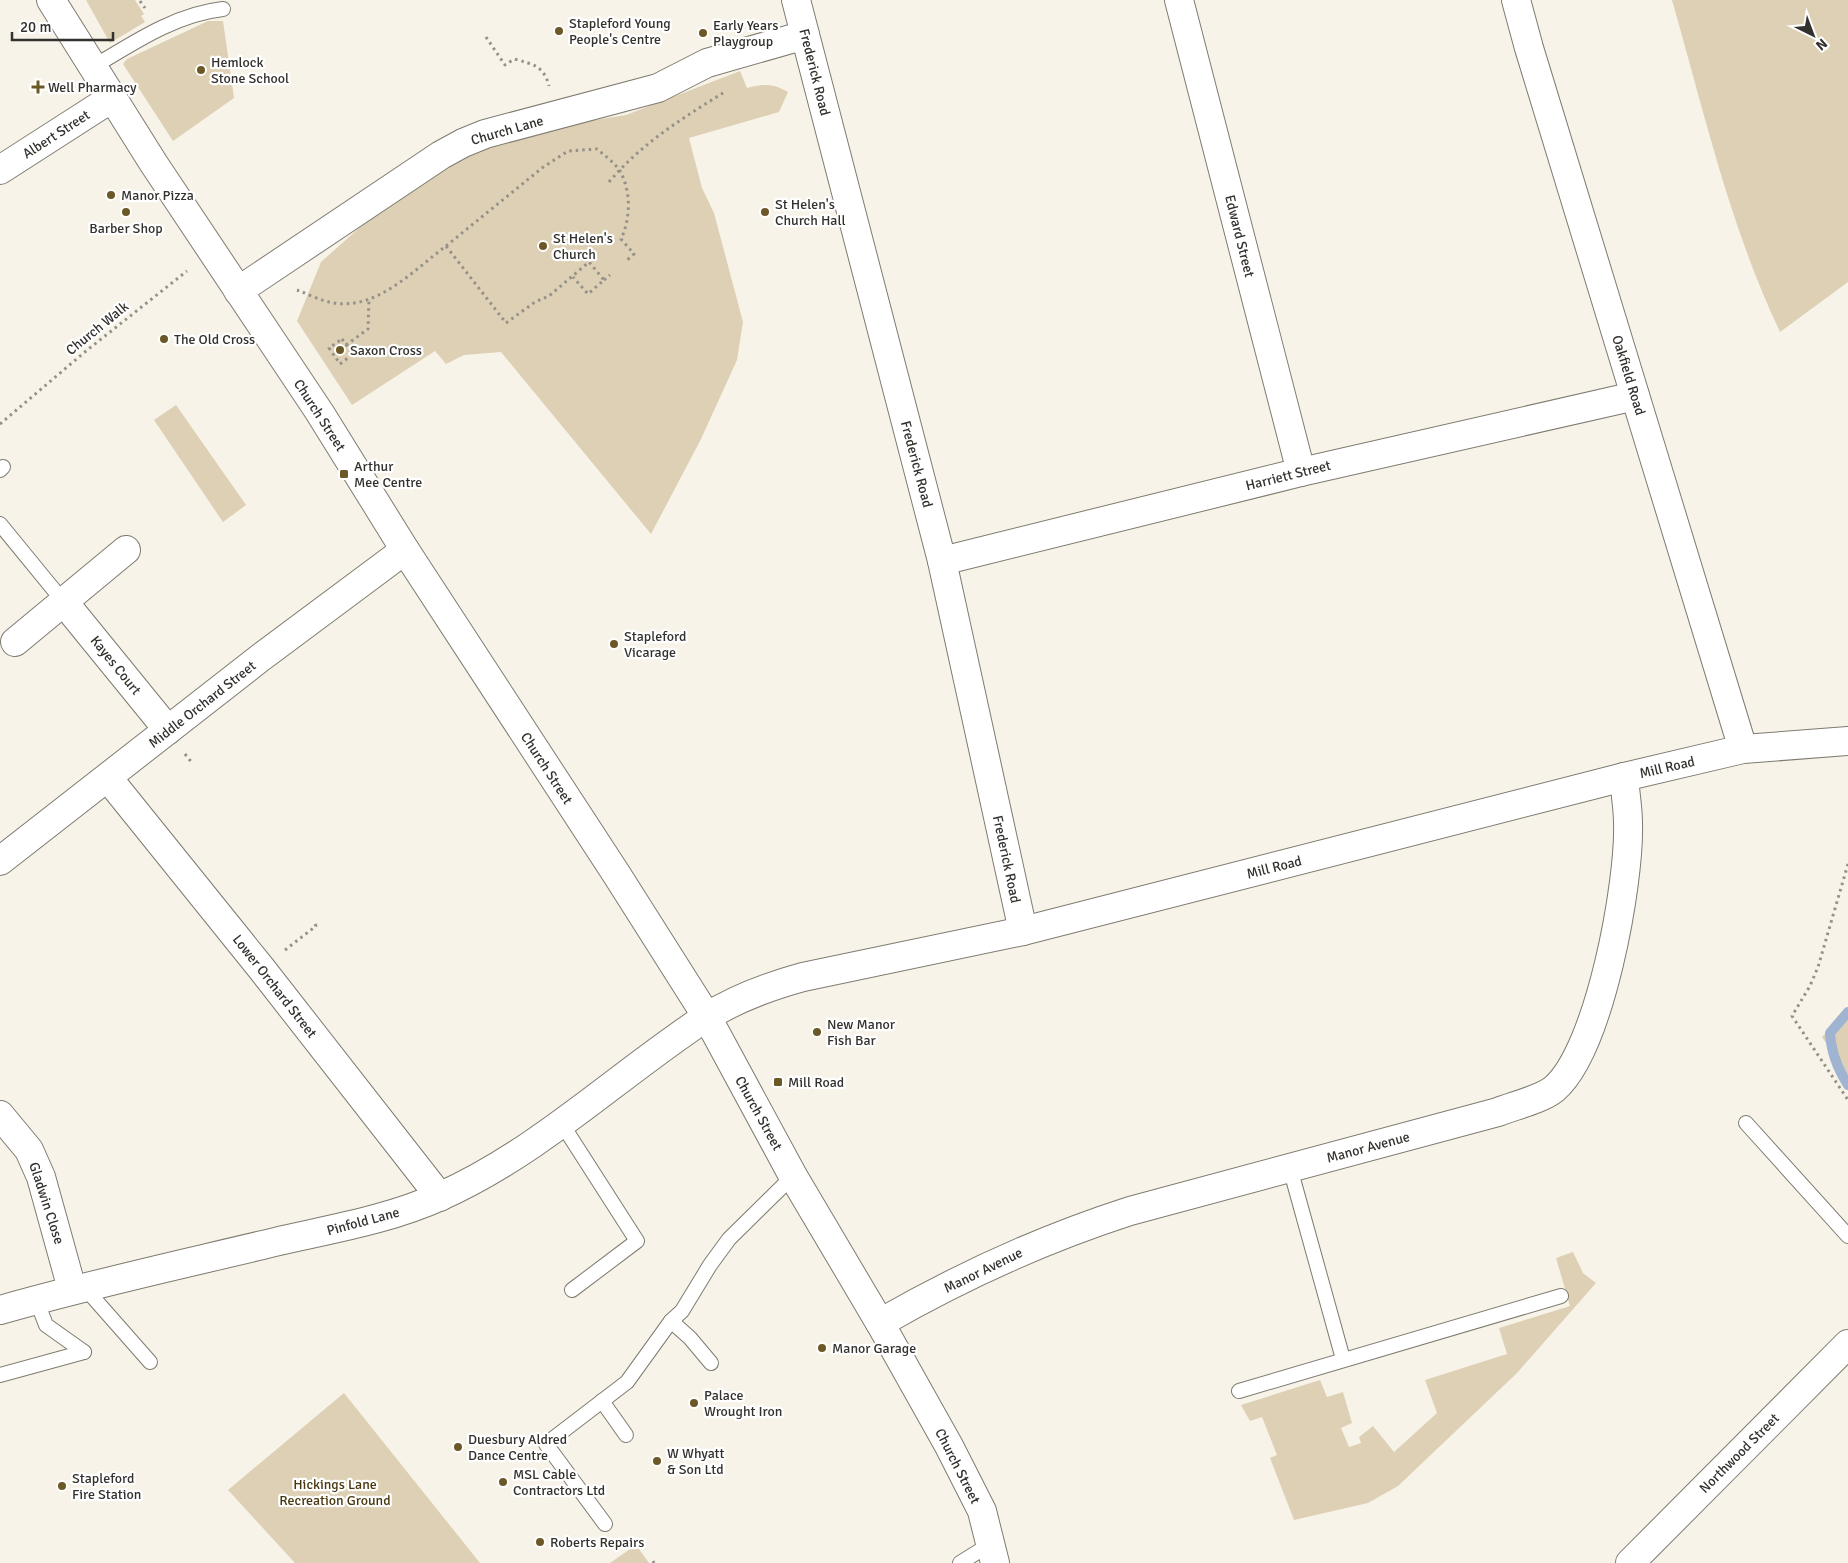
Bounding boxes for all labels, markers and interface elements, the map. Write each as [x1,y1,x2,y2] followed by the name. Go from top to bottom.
[12,10,114,42] scale bar
[1788,10,1838,60] north arrow
[569,15,671,48] place label: Stapleford Young People's Centre
[713,17,778,50] place label: Early Years Playgroup
[20,18,51,36] text: 20 m
[553,25,565,37] marker: Stapleford Young People's Centre
[697,27,709,39] marker: Early Years Playgroup
[795,27,834,117] street label: Frederick Road
[1812,35,1831,54] text: N
[211,54,289,87] place label: Hemlock Stone School
[195,64,207,76] marker: Hemlock Stone School
[48,79,137,96] place label: Well Pharmacy
[32,81,44,93] marker: Well Pharmacy
[19,106,93,162] street label: Albert Street
[469,112,545,149] street label: Church Lane
[121,187,194,204] place label: Manor Pizza
[105,189,117,201] marker: Manor Pizza
[1221,193,1258,279] street label: Edward Street
[775,196,846,229] place label: St Helen's Church Hall
[120,206,132,218] marker: Barber Shop
[759,206,771,218] marker: St Helen's Church Hall
[89,220,163,237] place label: Barber Shop
[553,230,613,263] place label: St Helen's Church
[537,240,549,252] marker: St Helen's Church
[63,298,132,359] street label: Church Walk
[174,331,255,348] place label: The Old Cross
[158,333,170,345] marker: The Old Cross
[1608,333,1649,417] street label: Oakfield Road
[350,342,422,359] place label: Saxon Cross
[334,344,346,356] marker: Saxon Cross
[290,376,349,455] street label: Church Street
[897,419,936,509] street label: Frederick Road
[1244,457,1333,494] street label: Harriett Street
[354,458,422,491] place label: Arthur Mee Centre
[338,468,350,480] marker: Arthur Mee Centre
[624,628,686,661] place label: Stapleford Vicarage
[87,632,145,699] street label: Kayes Court
[608,638,620,650] marker: Stapleford Vicarage
[145,657,259,752] street label: Middle Orchard Street
[517,729,576,808] street label: Church Street
[1638,753,1696,782] street label: Mill Road
[989,814,1024,904] street label: Frederick Road
[1245,852,1303,883] street label: Mill Road
[229,931,320,1042] street label: Lower Orchard Street
[827,1016,896,1049] place label: New Manor Fish Bar
[811,1026,823,1038] marker: New Manor Fish Bar
[731,1073,786,1153] street label: Church Street
[788,1074,844,1091] place label: Mill Road
[772,1076,784,1088] marker: Mill Road
[1325,1128,1412,1167] street label: Manor Avenue
[25,1160,68,1246] street label: Gladwin Close
[325,1204,401,1239] street label: Pinfold Lane
[941,1244,1025,1297] street label: Manor Avenue
[832,1340,916,1357] place label: Manor Garage
[816,1342,828,1354] marker: Manor Garage
[704,1387,782,1420] place label: Palace Wrought Iron
[688,1397,700,1409] marker: Palace Wrought Iron
[1696,1410,1783,1497] street label: Northwood Street
[931,1426,984,1507] street label: Church Street
[468,1431,567,1464] place label: Duesbury Aldred Dance Centre
[452,1441,464,1453] marker: Duesbury Aldred Dance Centre
[667,1445,724,1478] place label: W Whyatt & Son Ltd
[651,1455,663,1467] marker: W Whyatt & Son Ltd
[513,1466,605,1499] place label: MSL Cable Contractors Ltd
[72,1470,141,1503] place label: Stapleford Fire Station
[279,1476,391,1509] park label: Hickings Lane Recreation Ground
[497,1476,509,1488] marker: MSL Cable Contractors Ltd
[56,1480,68,1492] marker: Stapleford Fire Station
[550,1534,644,1551] place label: Roberts Repairs
[534,1536,546,1548] marker: Roberts Repairs

